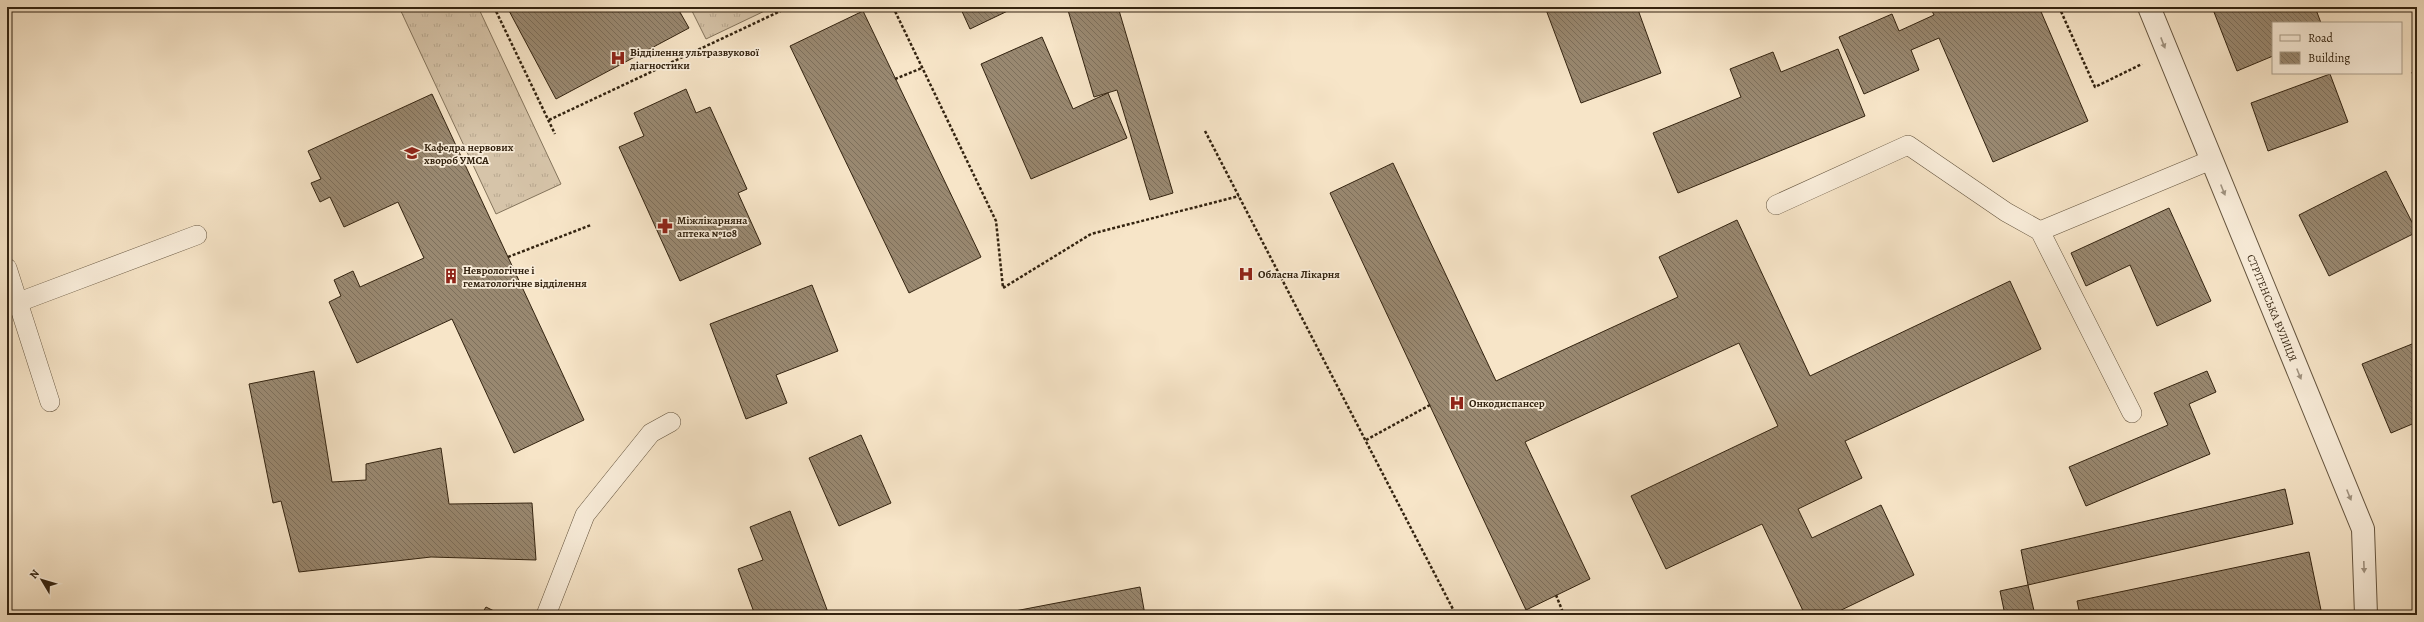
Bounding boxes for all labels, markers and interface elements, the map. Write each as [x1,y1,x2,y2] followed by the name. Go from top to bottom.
[2272,22,2402,74] legend
[2308,30,2334,46] text: Road
[2160,38,2166,50] one-way arrow
[629,45,760,73] place label: Відділення ультразвукової діагностики
[609,49,627,67] hospital icon: Відділення ультразвукової діагностики
[2308,50,2350,66] text: Building
[424,140,514,168] place label: Кафедра нервових хвороб УМСА
[403,144,421,162] school or university icon: Кафедра нервових хвороб УМСА
[2220,184,2226,195] one-way arrow
[677,213,748,241] place label: Міжлікарняна аптека №108
[656,217,674,235] pharmacy icon: Міжлікарняна аптека №108
[2244,252,2301,364] street label: СТРІТЕНСЬКА ВУЛИЦЯ
[463,263,587,291] place label: Неврологічне і гематологічне відділення
[1237,265,1255,283] hospital icon: Обласна Лікарня
[442,267,460,285] building icon: Неврологічне і гематологічне відділення
[1258,267,1340,282] place label: Обласна Лікарня
[2297,369,2303,381] one-way arrow
[1448,394,1466,412] hospital icon: Онкодиспансер
[1469,396,1545,411] place label: Онкодиспансер
[2346,489,2352,500] one-way arrow
[22,560,62,600] north arrow
[2361,561,2367,574] one-way arrow
[26,566,43,582] text: N

